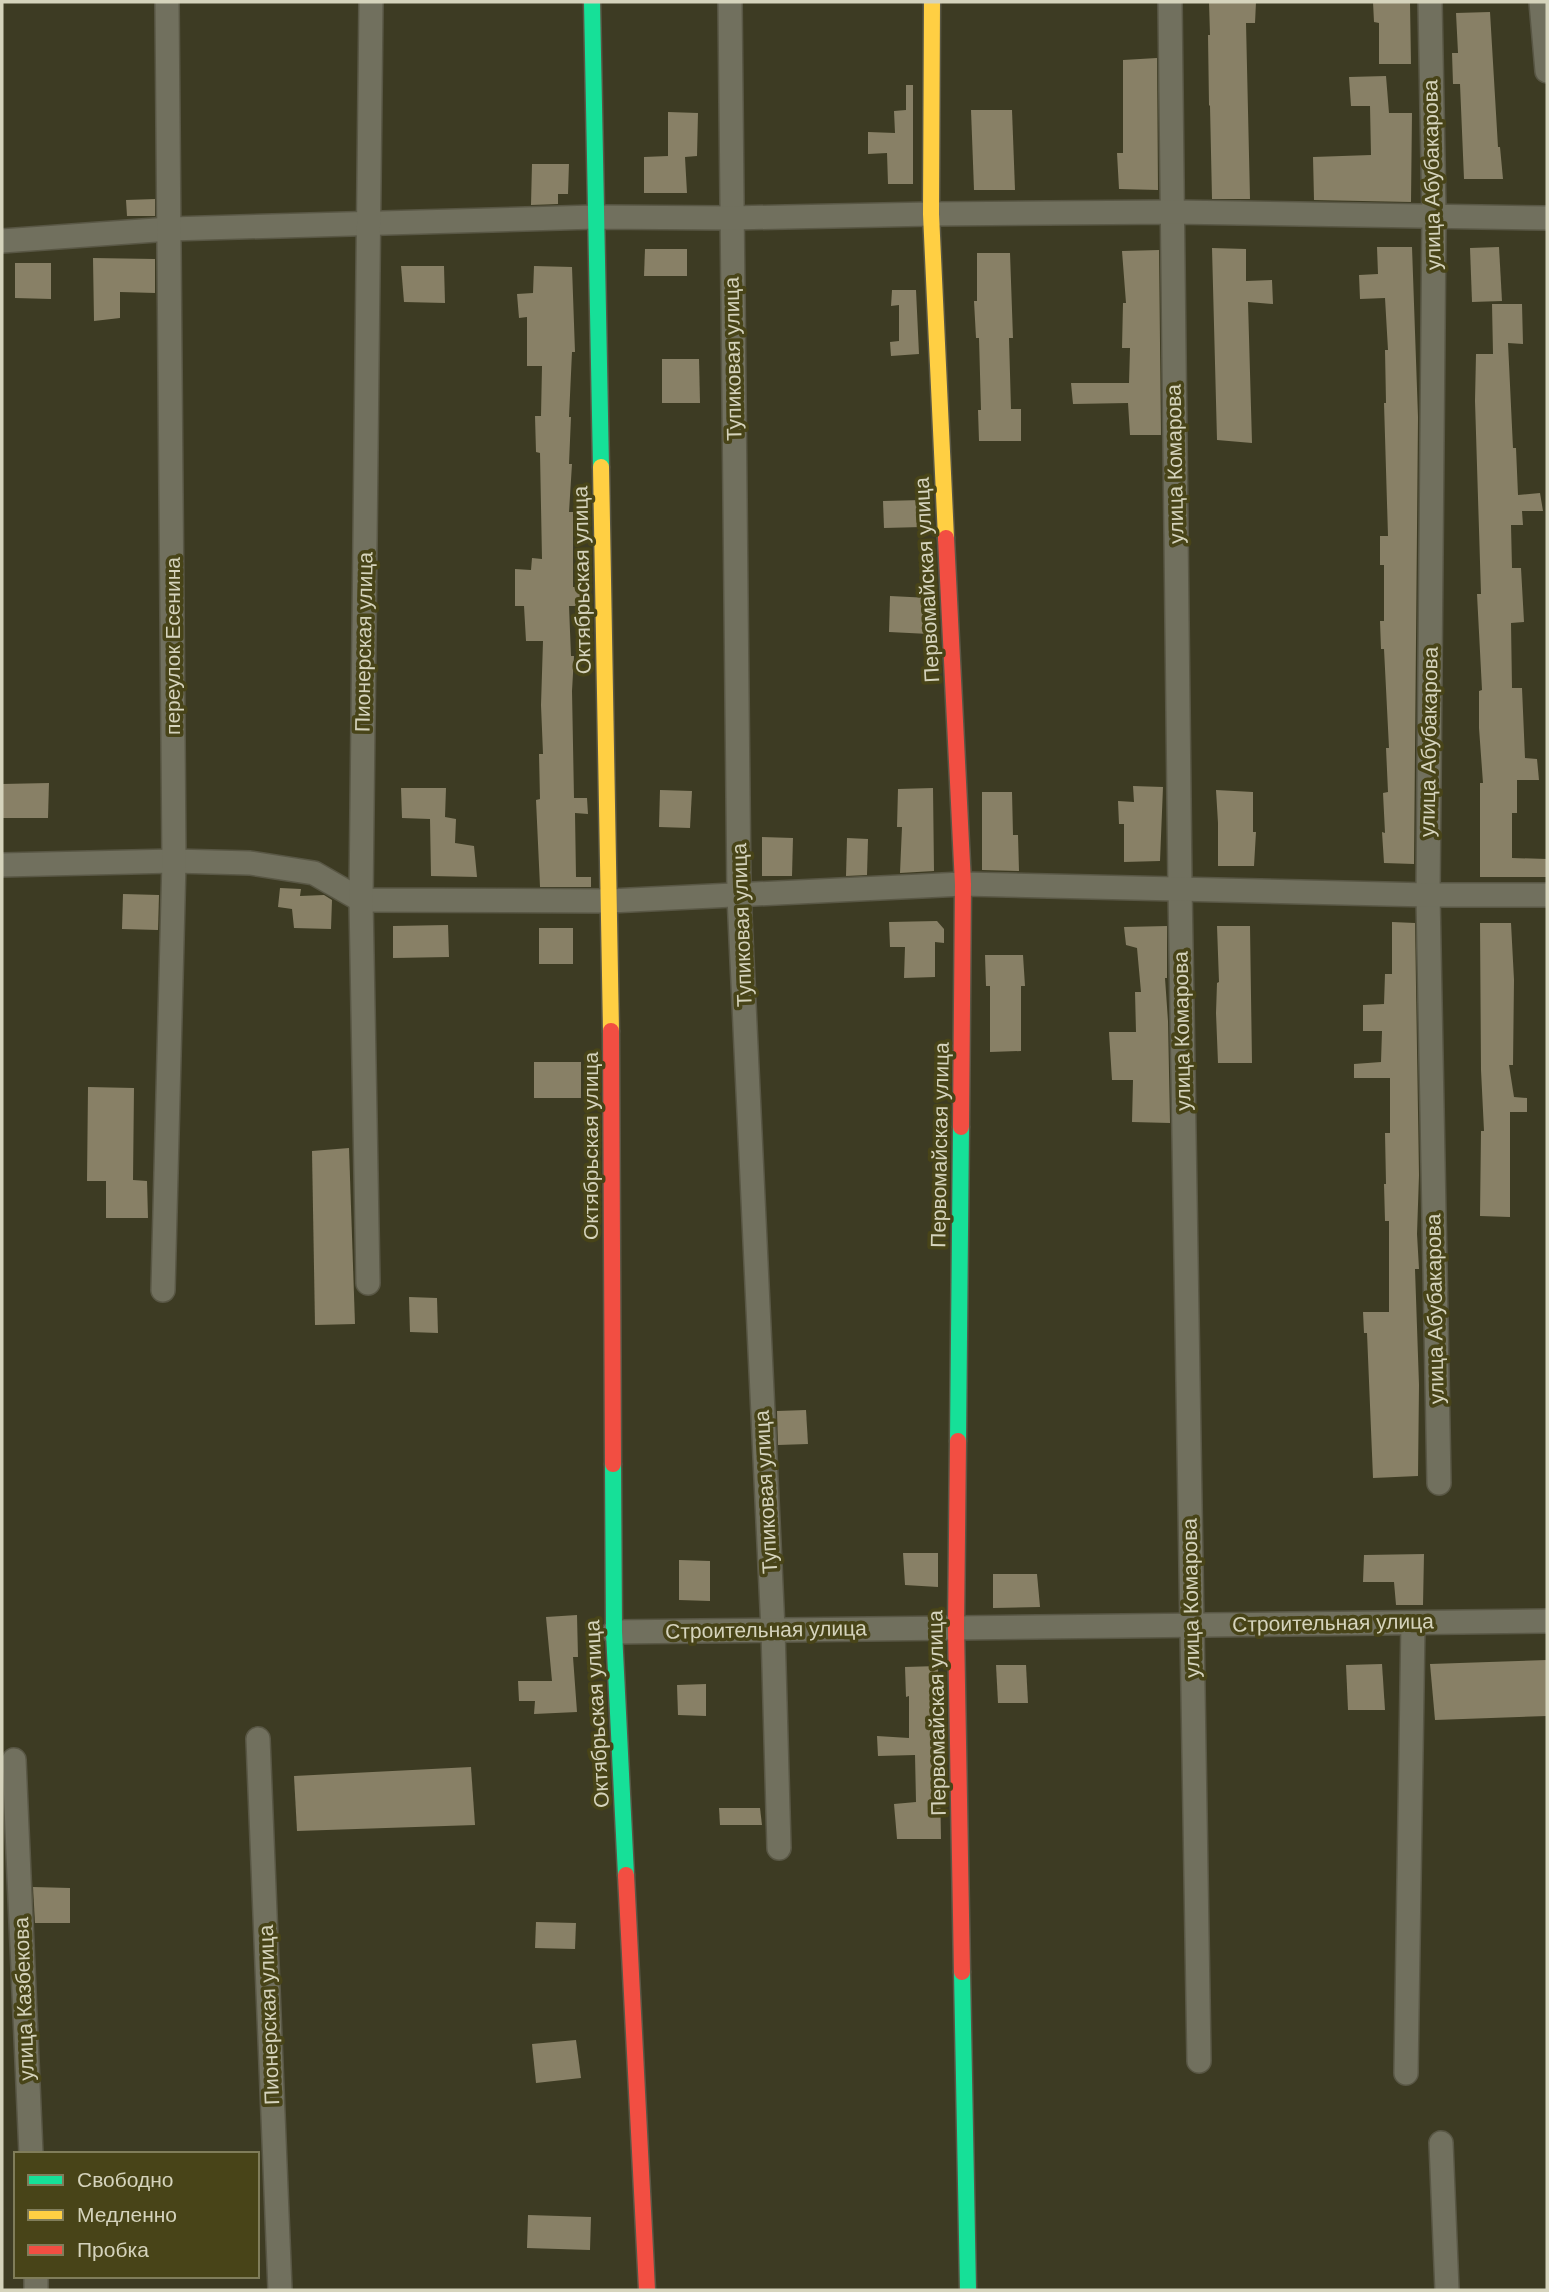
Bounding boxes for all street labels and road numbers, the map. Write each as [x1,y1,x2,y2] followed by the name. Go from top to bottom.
[1418,79,1445,270] street label: улица Абубакарова
[720,277,745,441] street label: Тупиковая улица
[1162,384,1187,544] street label: улица Комарова
[910,476,943,683] street label: Первомайская улица
[568,485,595,674] street label: Октябрьская улица
[350,551,377,732] street label: Пионерская улица
[161,557,184,735] street label: переулок Есенина
[1415,646,1442,837] street label: улица Абубакарова
[727,842,756,1007] street label: Тупиковая улица
[1169,951,1194,1111] street label: улица Комарова
[926,1042,953,1248] street label: Первомайская улица
[579,1052,602,1240] street label: Октябрьская улица
[1421,1213,1448,1404] street label: улица Абубакарова
[750,1409,781,1574] street label: Тупиковая улица
[1178,1518,1203,1678] street label: улица Комарова
[1232,1609,1434,1636] street label: Строительная улица
[923,1610,950,1816] street label: Первомайская улица
[665,1616,867,1643] street label: Строительная улица
[580,1619,613,1809] street label: Октябрьская улица
[9,1916,38,2081] street label: улица Казбекова
[254,1924,283,2105] street label: Пионерская улица

